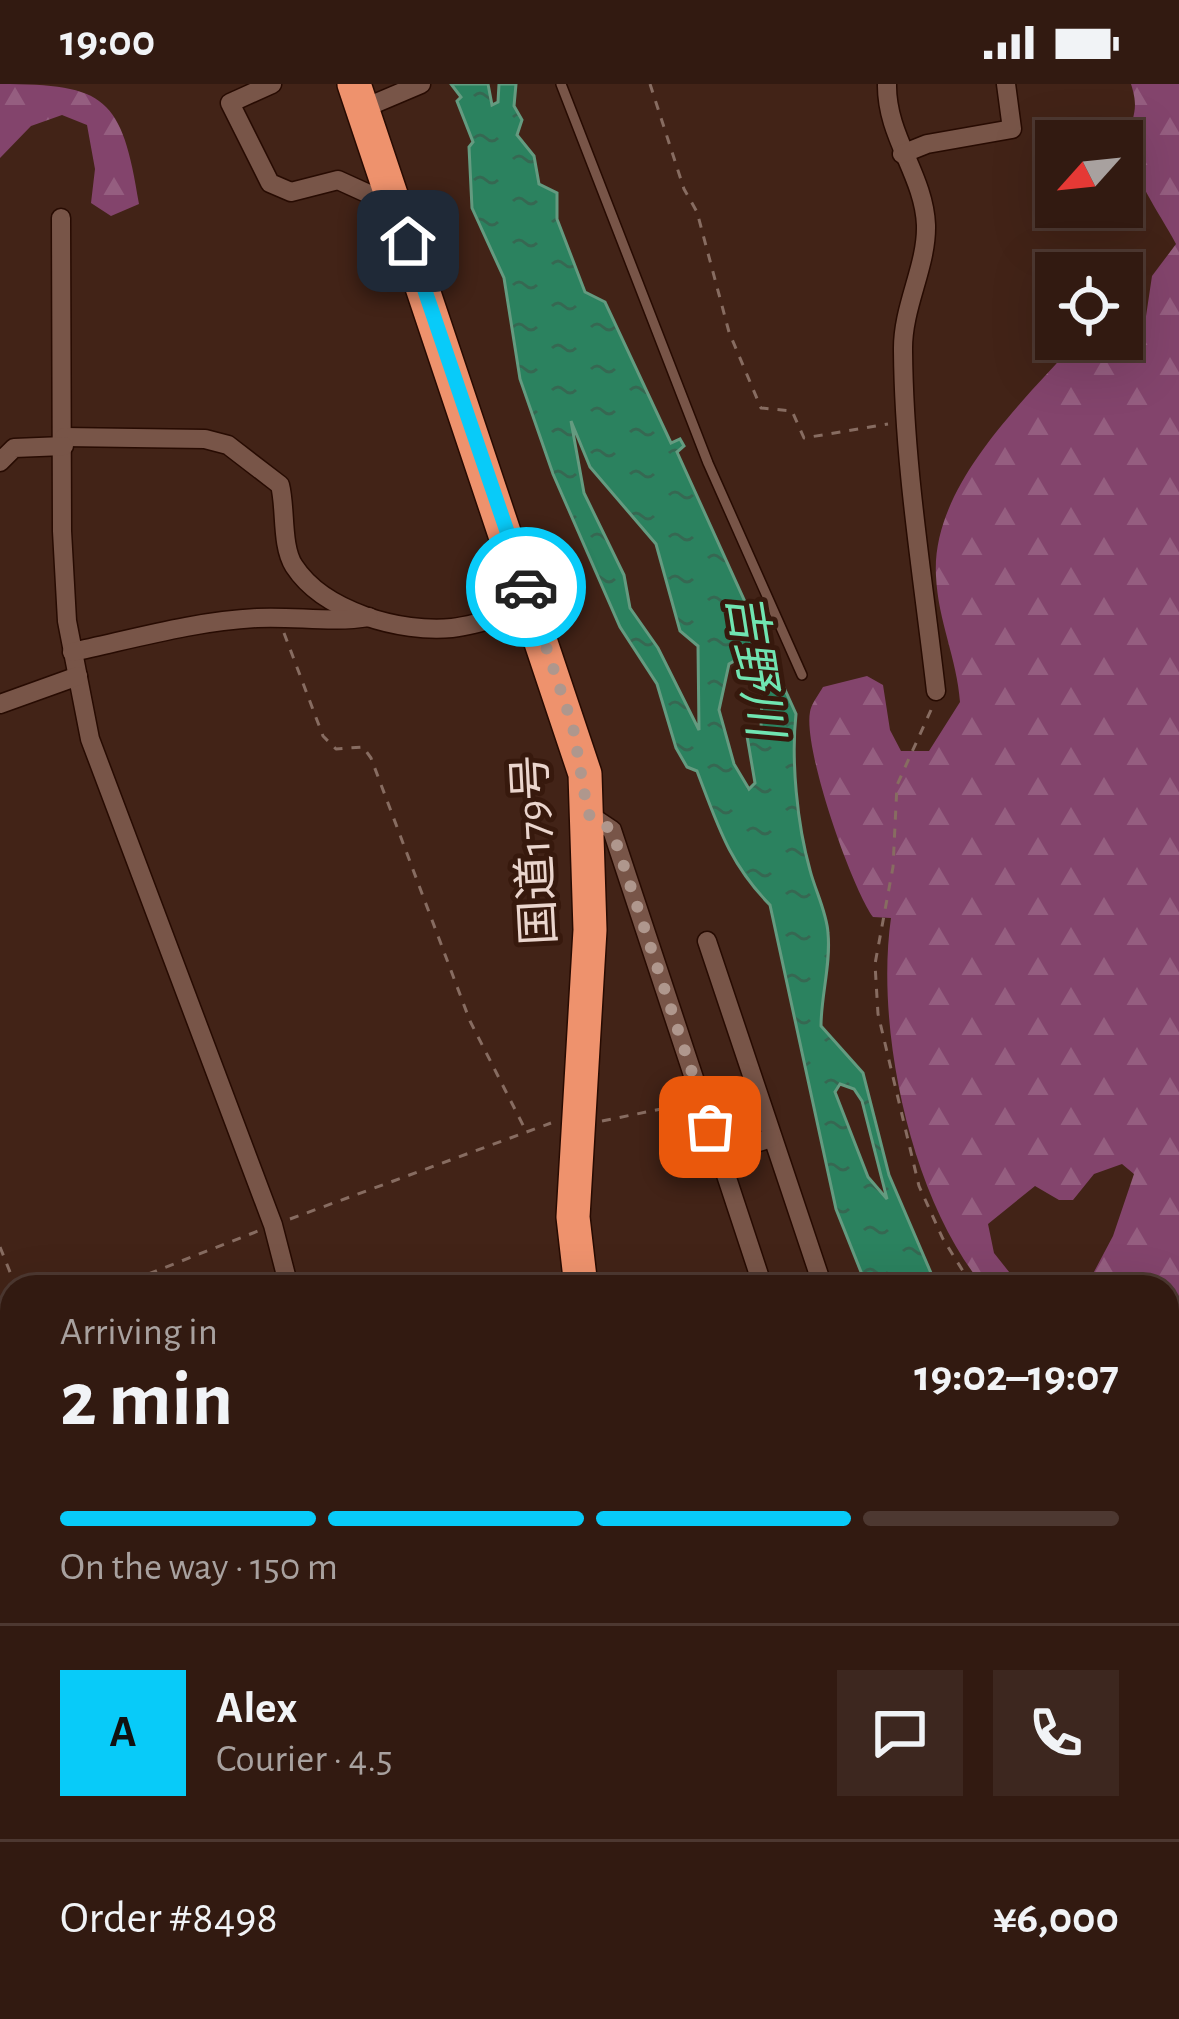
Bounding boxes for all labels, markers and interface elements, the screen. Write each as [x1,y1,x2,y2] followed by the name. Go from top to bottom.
[60,19,155,64] text: 19:00
[1035,120,1143,228] north arrow
[1035,120,1143,360] map controls
[357,190,459,292] pin
[375,208,441,274] icon: home
[1035,252,1143,360] button: locate
[466,527,586,647] courier
[493,554,559,620] icon: car
[718,590,792,745] water label: 吉野川
[507,754,563,946] street label: 国道179号
[659,1076,761,1178] pin
[677,1094,743,1160] icon: bag
[60,1313,218,1352] text: Arriving in
[914,1354,1119,1399] text: 19:02–19:07
[60,1362,233,1440] text: 2 min
[60,1548,338,1587] text: On the way · 150 m
[837,1670,963,1796] button: chat
[993,1670,1119,1796] button: phone
[216,1686,297,1731] text: Alex
[109,1710,137,1755] text: A
[216,1740,393,1779] text: Courier · 4.5
[60,1896,278,1941] text: Order #8498
[993,1896,1119,1941] text: ¥6,000

